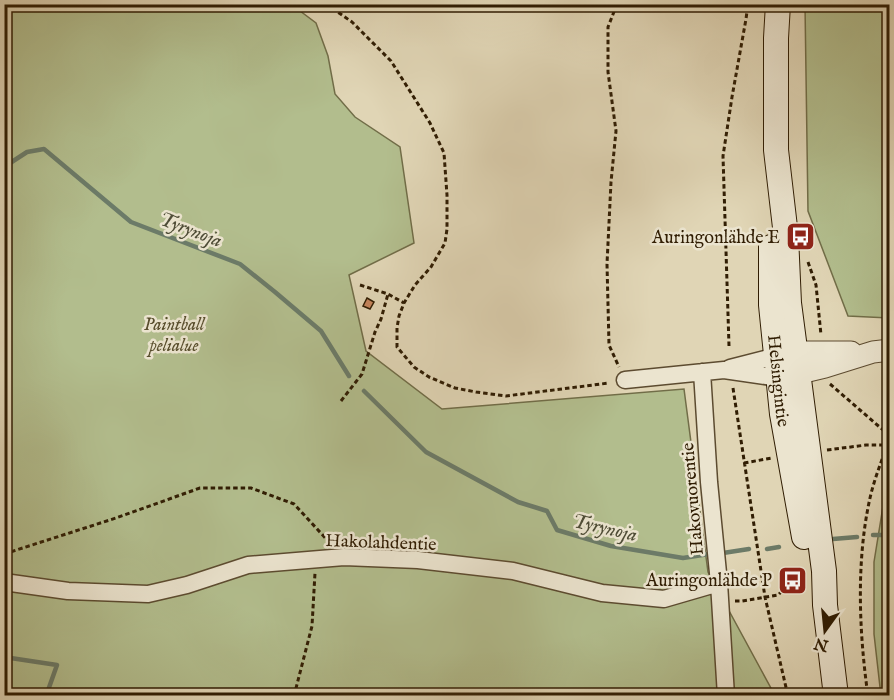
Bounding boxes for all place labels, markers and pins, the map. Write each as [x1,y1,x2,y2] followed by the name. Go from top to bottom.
[785,221,817,253] bus stop icon: Auringonlähde E
[651,227,780,250] place label: Auringonlähde E
[777,564,809,596] bus stop icon: Auringonlähde P
[645,570,772,593] place label: Auringonlähde P

